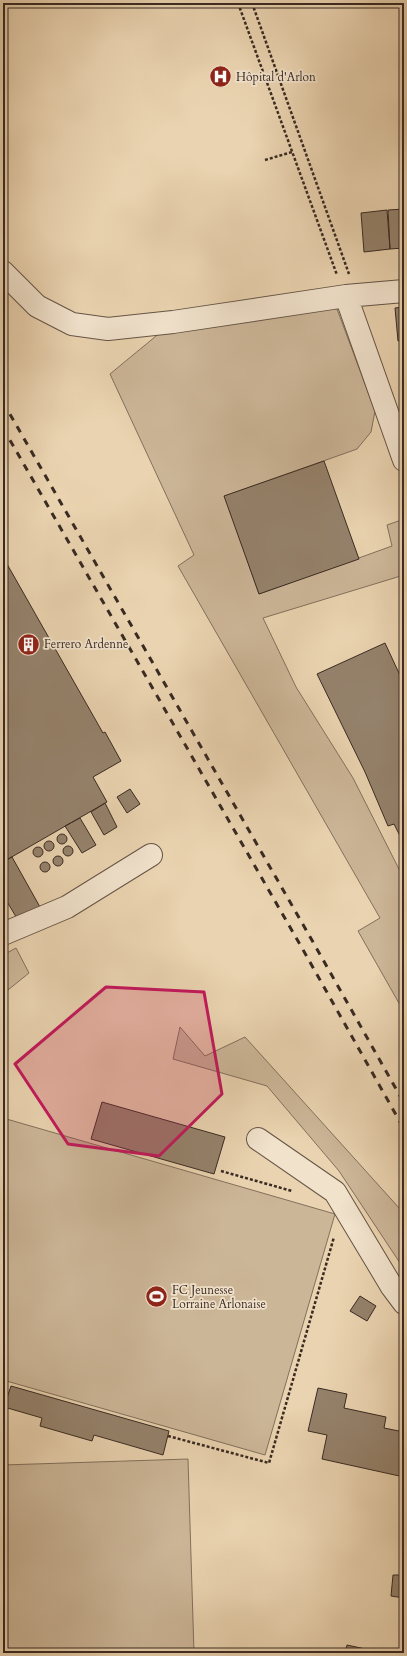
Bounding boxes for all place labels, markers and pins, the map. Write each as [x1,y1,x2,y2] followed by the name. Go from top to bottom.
[207,64,233,90] hospital icon: Hôpital d'Arlon
[236,69,316,85] place label: Hôpital d'Arlon
[15,631,41,657] building icon: Ferrero Ardenne
[44,636,128,652] place label: Ferrero Ardenne
[172,1282,266,1312] place label: FC Jeunesse Lorraine Arlonaise
[144,1284,170,1310] sports icon: FC Jeunesse Lorraine Arlonaise

